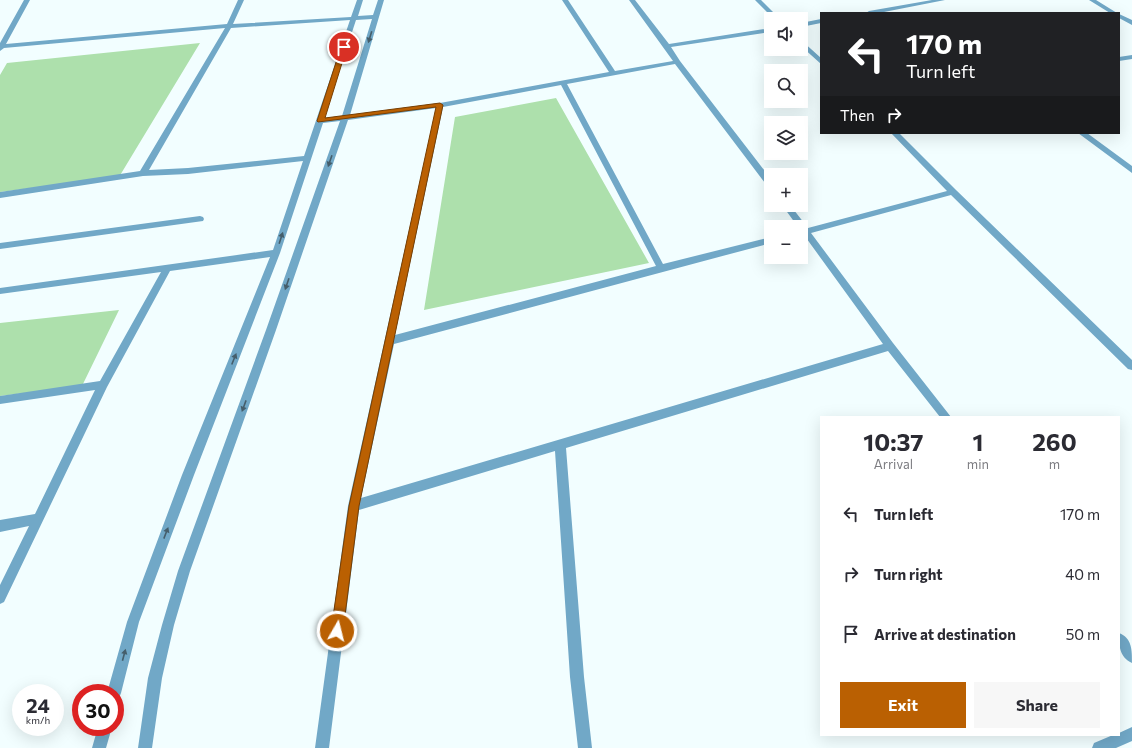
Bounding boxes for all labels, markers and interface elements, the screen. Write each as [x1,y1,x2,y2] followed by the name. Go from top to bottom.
[764,12,808,264] map controls
[764,12,808,56] button: sound
[906,26,982,60] text: 170 m
[840,28,892,80] icon: left
[327,30,361,64] pin
[366,32,372,44] one-way arrow
[333,36,355,58] icon: arrive
[906,60,975,82] text: Turn left
[764,64,808,108] button: search
[883,104,905,126] icon: right
[840,106,875,124] text: Then
[764,116,808,160] button: layers
[326,155,332,167] one-way arrow
[764,168,808,212] button: +
[764,220,808,264] button: −
[278,232,284,244] one-way arrow
[284,278,290,290] one-way arrow
[231,353,237,365] one-way arrow
[240,401,246,413] one-way arrow
[863,427,923,456] text: 10:37
[972,427,983,456] text: 1
[1032,427,1077,456] text: 260
[874,456,913,472] text: Arrival
[967,456,989,472] text: min
[1049,456,1060,472] text: m
[840,503,862,525] icon: left
[874,505,933,523] text: Turn left
[1060,505,1100,523] text: 170 m
[164,526,170,538] one-way arrow
[840,563,862,585] icon: right
[874,565,943,583] text: Turn right
[1065,565,1100,583] text: 40 m
[316,610,358,652] position arrow
[840,623,862,645] icon: arrive
[874,625,1016,643] text: Arrive at destination
[1066,625,1100,643] text: 50 m
[121,649,127,661] one-way arrow
[840,682,966,728] button: Exit
[974,682,1100,728] button: Share
[72,684,124,736] speed limit sign: 30
[26,693,50,717] text: 24
[26,714,50,726] text: km/h

